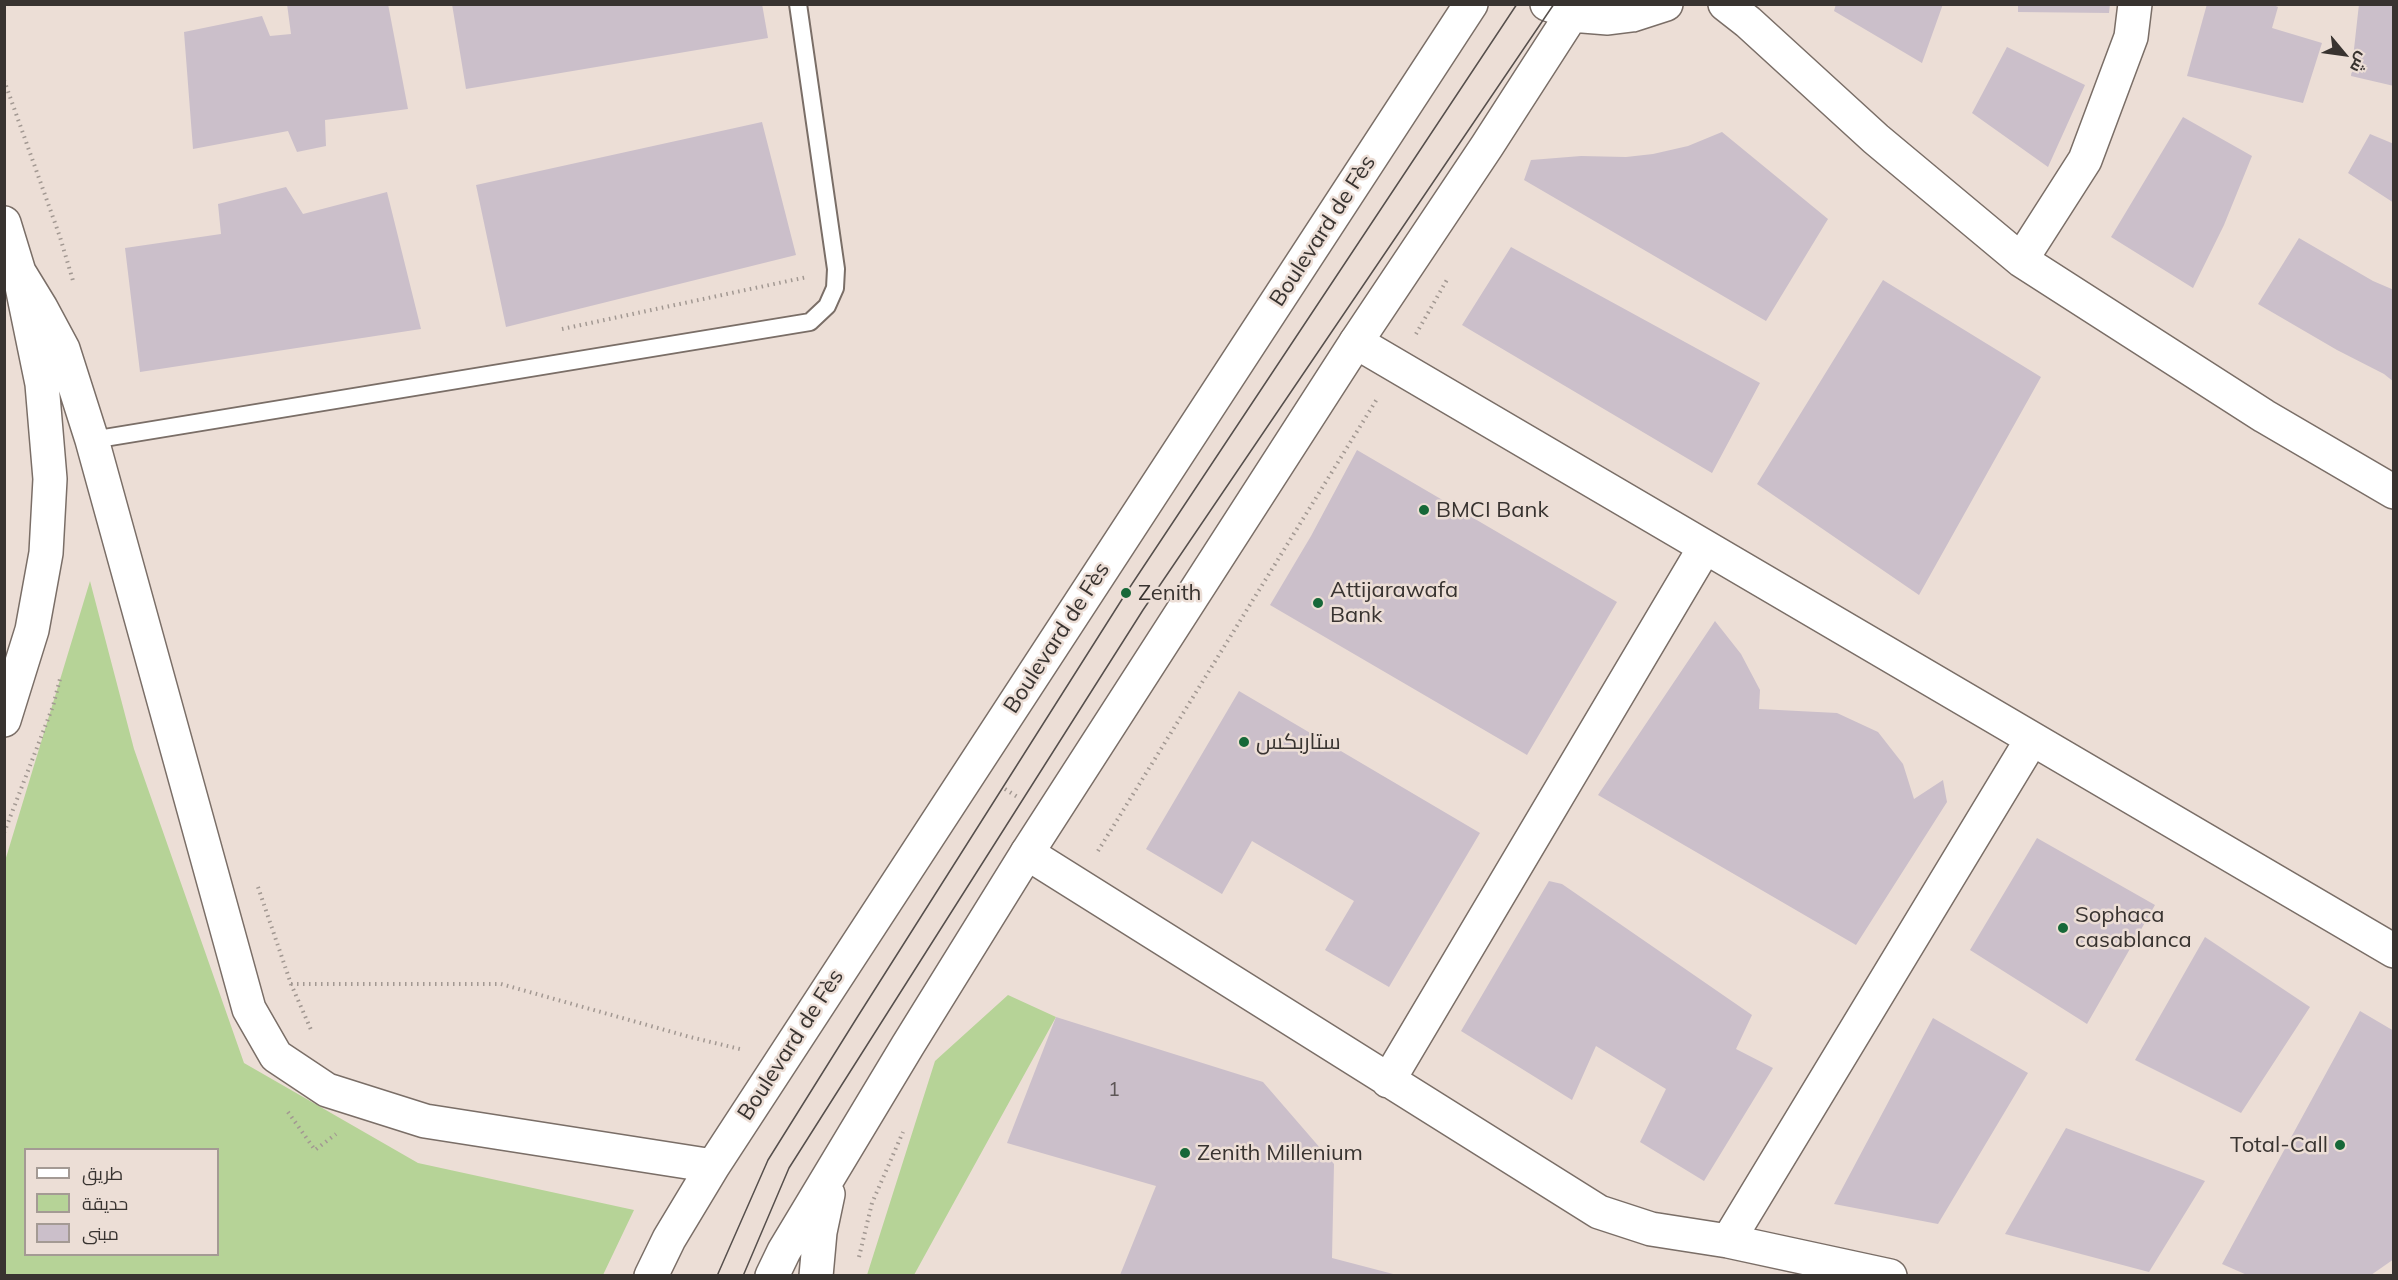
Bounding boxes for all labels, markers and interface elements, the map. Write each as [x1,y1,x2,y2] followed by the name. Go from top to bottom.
[2314,24,2374,84] north arrow
[2346,49,2373,77] text: ش
[1264,151,1382,311] street label: Boulevard de Fès
[1436,497,1549,523] place label: BMCI Bank
[1417,503,1431,517] marker: BMCI Bank
[998,558,1116,718] street label: Boulevard de Fès
[1330,577,1458,628] place label: Attijarawafa Bank
[1138,580,1201,606] place label: Zenith
[1119,586,1133,600] marker: Zenith
[1311,596,1325,610] marker: Attijarawafa Bank
[1256,729,1341,755] place label: ستاربكس
[1237,735,1251,749] marker: ستاربكس
[2075,902,2192,954] place label: Sophaca casablanca
[2056,921,2070,935] marker: Sophaca casablanca
[732,965,850,1125] street label: Boulevard de Fès
[1108,1078,1120,1102] house number: 1
[2230,1132,2328,1158] place label: Total-Call
[2333,1138,2347,1152] marker: Total-Call
[1197,1140,1363,1166] place label: Zenith Millenium
[1178,1146,1192,1160] marker: Zenith Millenium
[24,1148,219,1256] legend
[82,1162,123,1185] text: طريق
[82,1192,128,1215] text: حديقة
[82,1222,119,1245] text: مبنى

